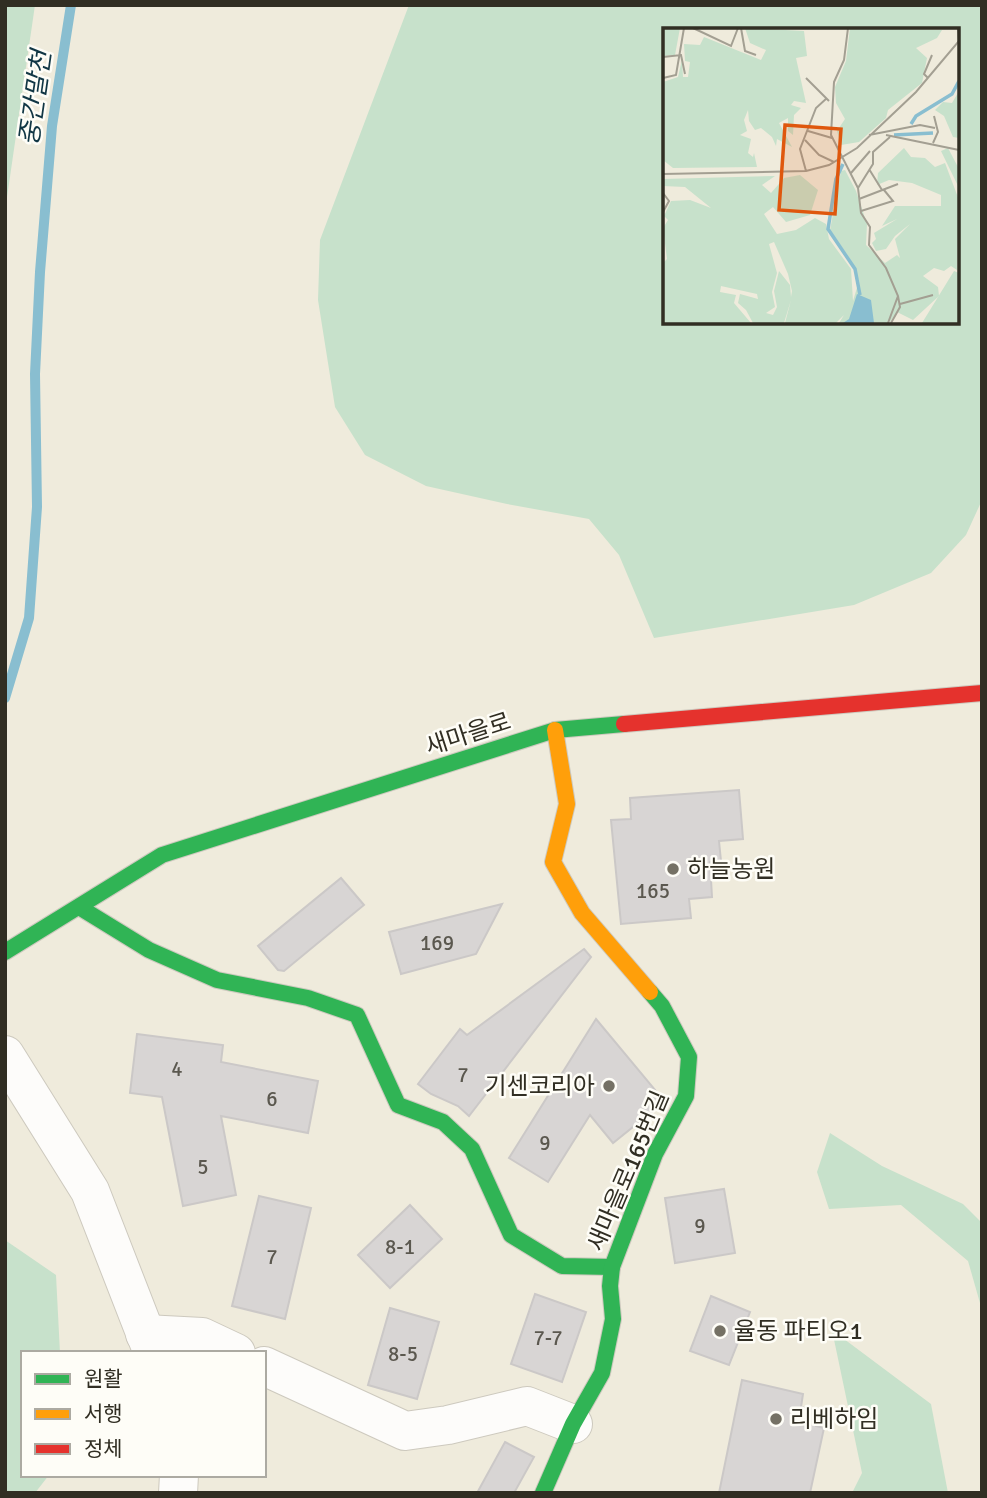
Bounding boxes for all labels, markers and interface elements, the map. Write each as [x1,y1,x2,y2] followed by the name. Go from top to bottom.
[663,28,959,324] inset map
[13,45,59,148] water label: 중간말천
[421,706,515,762] street label: 새마을로
[687,854,775,884] place label: 하늘농원
[665,861,681,877] marker: 하늘농원
[636,878,670,904] house number: 165
[420,930,454,956] house number: 169
[171,1056,183,1082] house number: 4
[457,1062,469,1088] house number: 7
[485,1071,595,1101] place label: 기센코리아
[601,1078,617,1094] marker: 기센코리아
[266,1086,278,1112] house number: 6
[581,1086,675,1256] street label: 새마을로165번길
[539,1130,551,1156] house number: 9
[197,1154,209,1180] house number: 5
[694,1213,706,1239] house number: 9
[385,1234,415,1260] house number: 8-1
[266,1244,278,1270] house number: 7
[734,1316,863,1346] place label: 율동 파티오1
[712,1323,728,1339] marker: 율동 파티오1
[533,1325,563,1351] house number: 7-7
[388,1341,418,1367] house number: 8-5
[21,1351,266,1477] legend
[84,1366,123,1392] text: 원활
[84,1401,123,1427] text: 서행
[790,1404,878,1434] place label: 리베하임
[768,1411,784,1427] marker: 리베하임
[84,1436,123,1462] text: 정체

